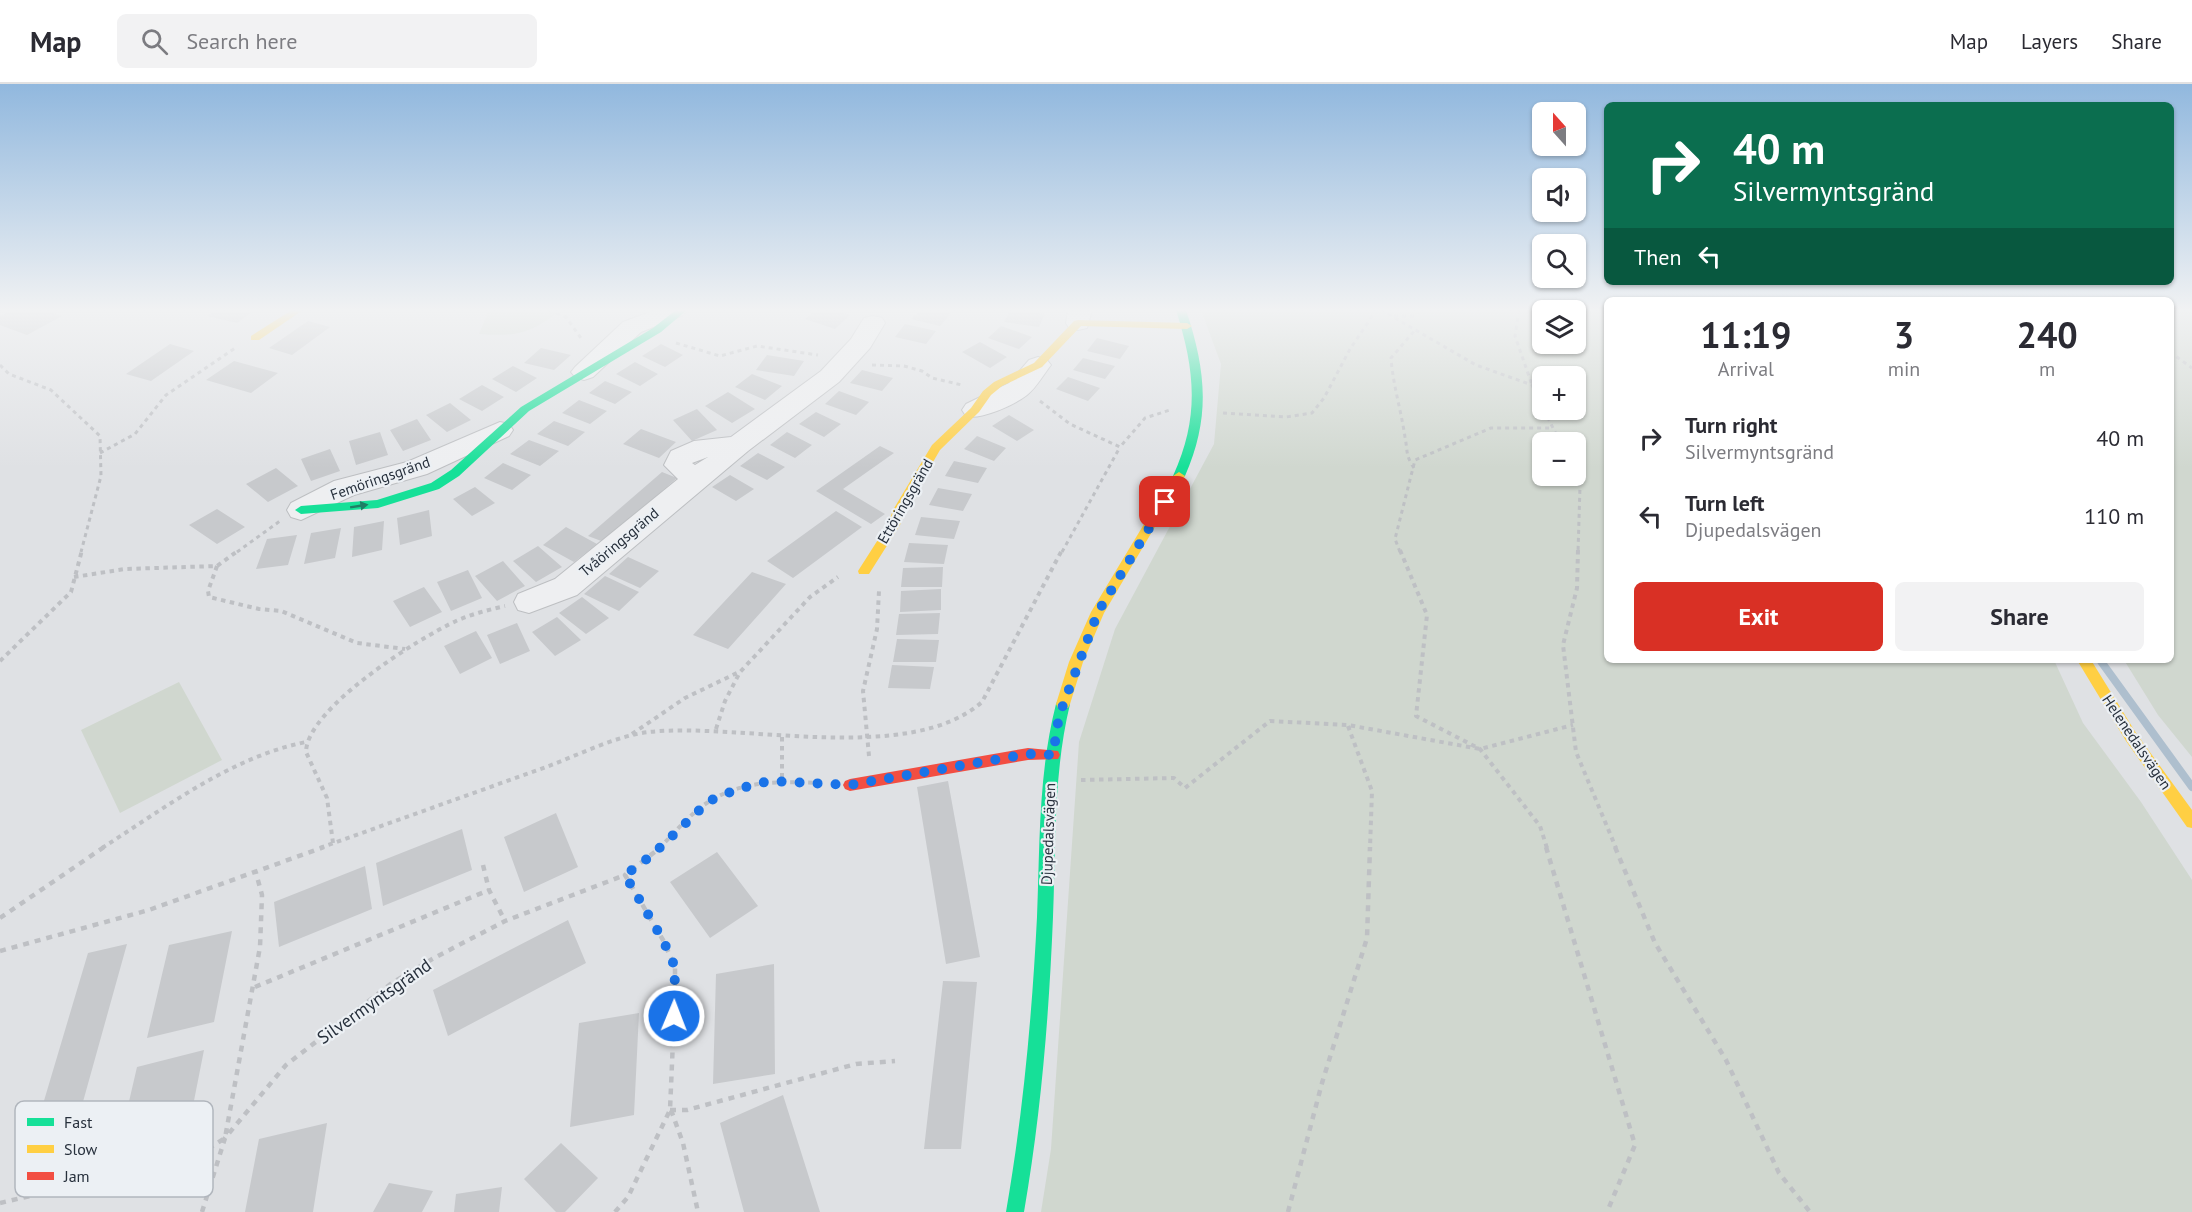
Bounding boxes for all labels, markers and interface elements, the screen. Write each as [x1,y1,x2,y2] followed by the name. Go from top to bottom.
[117,14,537,68] search box
[30,23,81,60] text: Map
[138,25,171,58] icon: search
[186,27,297,55] text: Search here
[1950,28,1988,55] text: Map
[2021,28,2078,55] text: Layers
[2111,28,2162,55] text: Share
[1532,102,1586,156] north arrow
[1532,102,1586,486] map controls
[1733,121,1825,176] text: 40 m
[1634,126,1712,204] icon: right
[1532,168,1586,222] button: sound
[1733,174,1934,208] text: Silvermyntsgränd
[1532,234,1586,288] button: search
[1693,240,1726,273] icon: left
[1634,243,1681,271] text: Then
[1532,300,1586,354] button: layers
[1700,311,1792,358] text: 11:19
[1894,311,1914,358] text: 3
[2017,311,2078,358] text: 240
[1718,356,1774,382] text: Arrival
[1888,356,1920,382] text: min
[2039,356,2055,382] text: m
[1532,366,1586,420] button: +
[1685,411,1777,439] text: Turn right
[1634,422,1667,455] icon: right
[2096,424,2144,452] text: 40 m
[1532,432,1586,486] button: −
[1685,439,1834,465] text: Silvermyntsgränd
[328,452,432,504] street label: Femöringsgränd
[873,455,937,547] street label: Ettöringsgränd
[1139,476,1190,527] pin
[1148,485,1181,518] icon: arrive
[1685,489,1765,517] text: Turn left
[1634,500,1667,533] icon: left
[350,501,369,510] one-way arrow
[2084,502,2144,530] text: 110 m
[575,503,663,581] street label: Tvåöringsgränd
[1685,517,1822,543] text: Djupedalsvägen
[1634,582,1883,651] button: Exit
[1895,582,2144,651] button: Share
[2098,691,2176,793] street label: Helenedalsvägen
[1037,782,1059,886] street label: Djupedalsvägen
[312,953,436,1049] street label: Silvermyntsgränd
[642,984,706,1048] position arrow
[15,1101,213,1197] legend
[64,1112,93,1132] text: Fast
[64,1139,98,1159] text: Slow
[63,1166,90,1186] text: Jam

